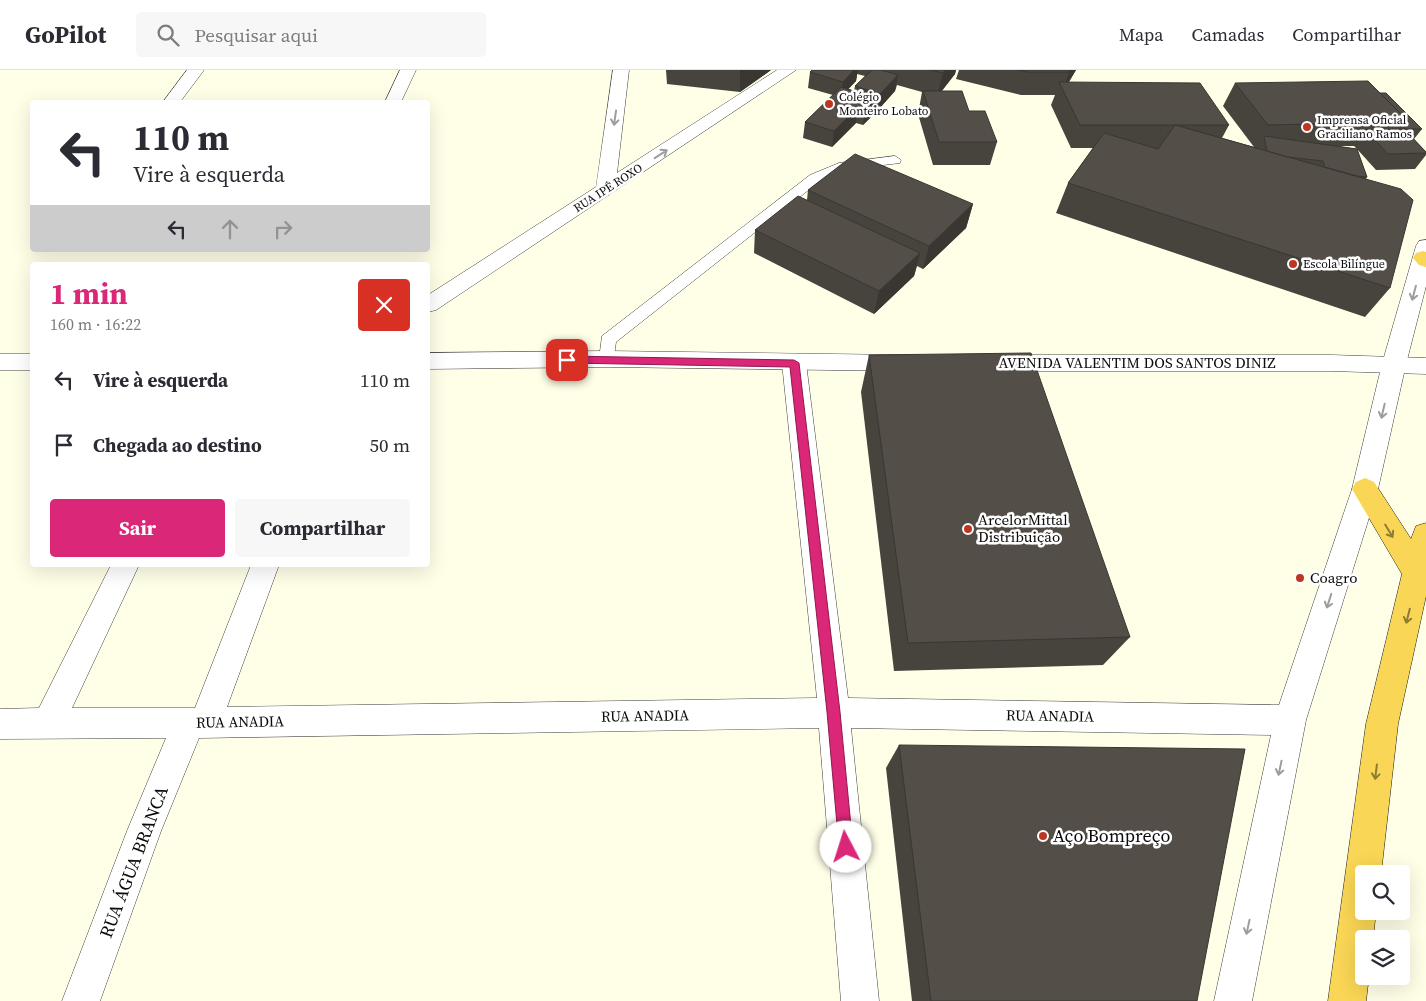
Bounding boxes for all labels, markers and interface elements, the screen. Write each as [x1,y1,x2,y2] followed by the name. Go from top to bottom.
[136,12,486,57] search box
[25,18,106,51] text: GoPilot
[154,21,182,49] icon: search
[194,22,318,48] text: Pesquisar aqui
[1119,22,1163,47] text: Mapa
[1191,22,1264,47] text: Camadas
[1292,22,1401,47] text: Compartilhar
[839,89,929,119] place label: Colégio Monteiro Lobato
[823,98,835,110] marker: Colégio Monteiro Lobato
[610,110,620,126] one-way arrow
[1317,112,1412,142] place label: Imprensa Oficial Graciliano Ramos
[133,114,229,162] text: 110 m
[50,120,115,185] icon: left
[1301,121,1313,133] marker: Imprensa Oficial Graciliano Ramos
[653,149,667,159] one-way arrow
[133,159,285,189] text: Vire à esquerda
[571,160,645,216] street label: RUA IPÊ ROXO
[163,215,191,243] icon: left
[216,215,244,243] icon: ahead
[269,215,297,243] icon: right
[1303,256,1385,272] place label: Escola Bilíngue
[1287,258,1299,270] marker: Escola Bilíngue
[50,273,128,314] text: 1 min
[358,279,410,331] button: close
[1408,285,1418,301] one-way arrow
[50,313,141,335] text: 160 m · 16:22
[546,339,588,381] pin
[553,346,581,374] icon: arrive
[999,352,1275,373] street label: AVENIDA VALENTIM DOS SANTOS DINIZ
[50,366,78,394] icon: left
[93,367,228,393] text: Vire à esquerda
[360,367,410,393] text: 110 m
[1378,403,1387,419] one-way arrow
[50,431,78,459] icon: arrive
[93,432,262,458] text: Chegada ao destino
[369,432,410,458] text: 50 m
[50,499,225,557] button: Sair
[235,499,410,557] button: Compartilhar
[978,509,1068,547] place label: ArcelorMittal Distribuição
[962,523,974,535] marker: ArcelorMittal Distribuição
[1385,524,1395,538] one-way arrow
[1310,567,1357,588] place label: Coagro
[1294,572,1306,584] marker: Coagro
[1323,593,1333,609] one-way arrow
[1403,608,1412,624] one-way arrow
[601,704,689,727] street label: RUA ANADIA
[1006,704,1094,727] street label: RUA ANADIA
[196,710,284,733] street label: RUA ANADIA
[1275,759,1285,775] one-way arrow
[1371,764,1381,780] one-way arrow
[93,782,174,941] street label: RUA ÁGUA BRANCA
[819,820,871,872] position arrow
[1053,823,1170,848] place label: Aço Bompreço
[1037,830,1049,842] marker: Aço Bompreço
[1355,865,1410,985] map controls
[1355,865,1410,920] button: search
[1243,918,1252,934] one-way arrow
[1355,930,1410,985] button: layers

